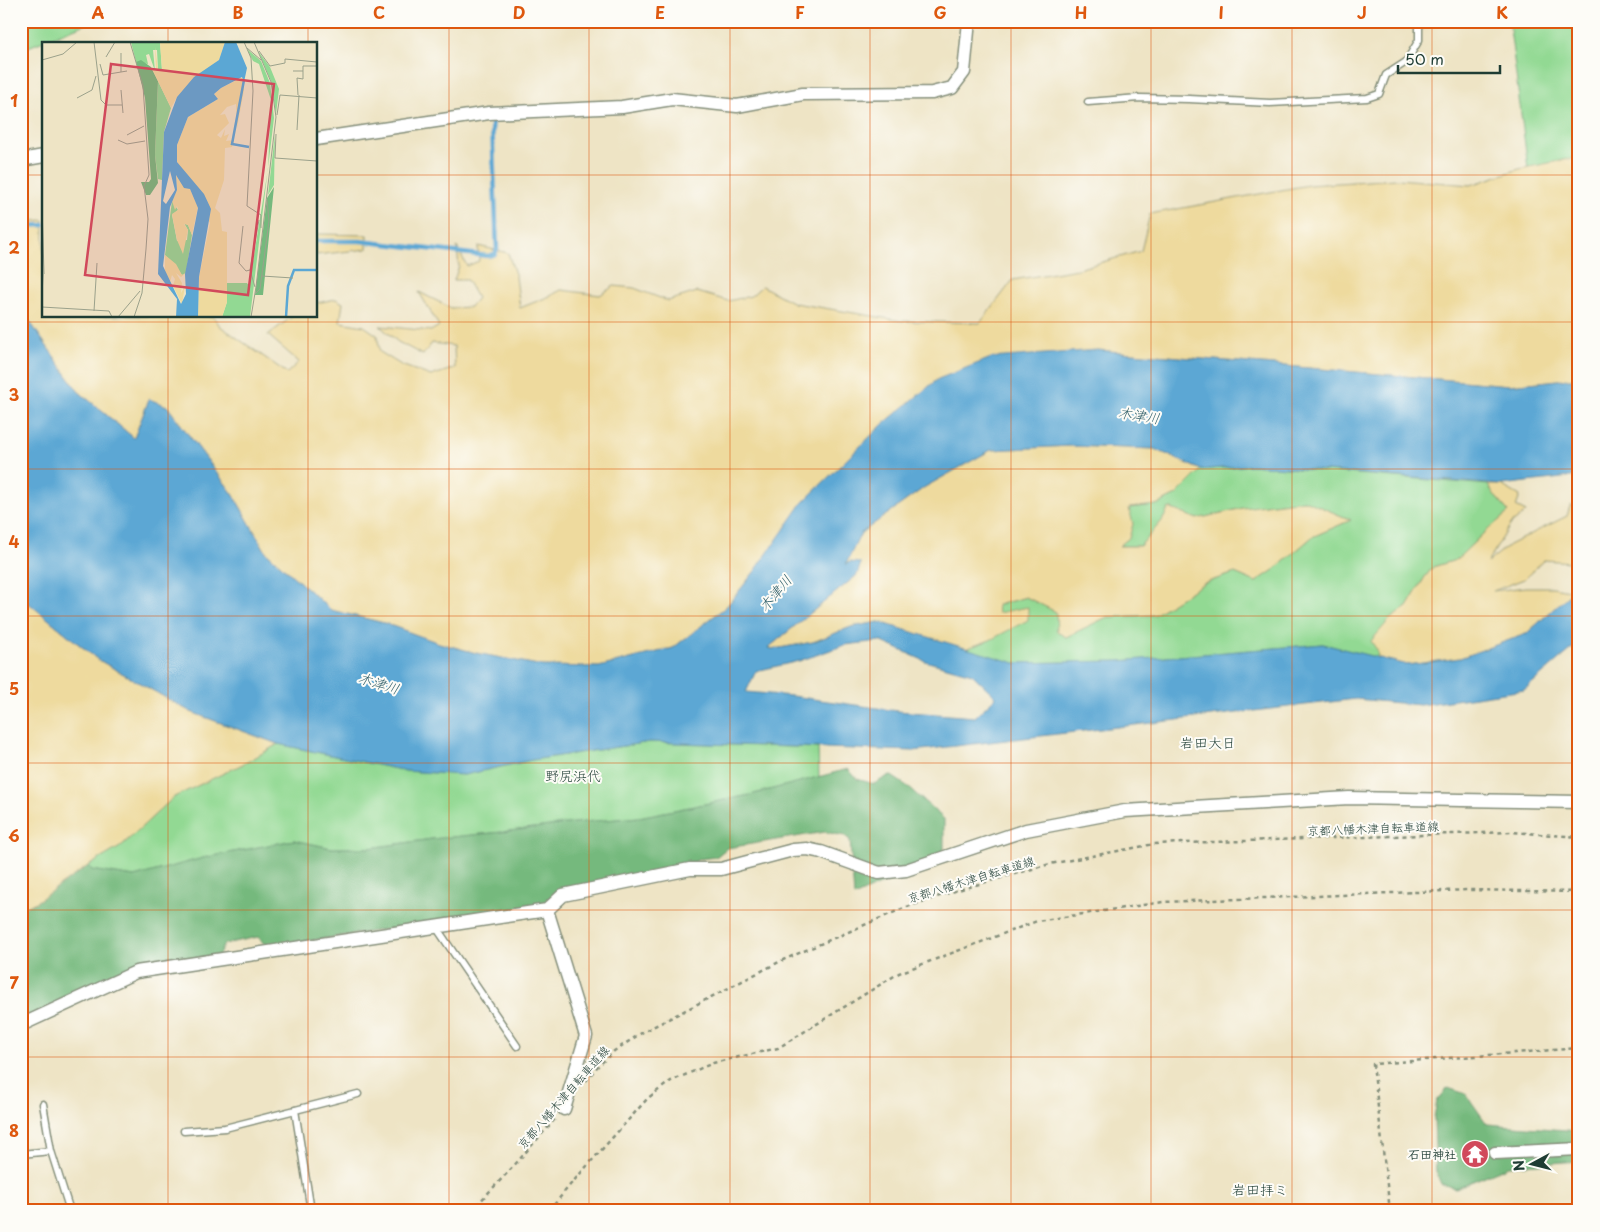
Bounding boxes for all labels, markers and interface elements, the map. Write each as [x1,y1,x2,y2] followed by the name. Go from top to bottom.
[92,0,105,24] text: A
[233,0,244,24] text: B
[373,0,385,24] text: C
[513,0,525,24] text: D
[655,0,665,24] text: E
[795,0,805,24] text: F
[933,0,947,24] text: G
[1075,0,1087,24] text: H
[1218,0,1224,24] text: I
[1357,0,1367,24] text: J
[1496,0,1508,24] text: K
[42,42,318,318] inset map
[1398,42,1500,74] scale bar
[1405,47,1444,70] text: 50 m
[10,88,18,112] text: 1
[8,235,20,259] text: 2
[9,382,19,406] text: 3
[1117,401,1161,429] water label: 木津川
[9,529,20,553] text: 4
[753,570,797,616] water label: 木津川
[356,667,402,699] water label: 木津川
[9,676,19,700] text: 5
[1180,732,1236,753] district label: 岩田大日
[545,765,601,786] district label: 野尻浜代
[1307,817,1439,839] street label: 京都八幡木津自転車道線
[8,823,20,847] text: 6
[905,851,1037,907] street label: 京都八幡木津自転車道線
[9,970,19,994] text: 7
[513,1041,613,1153] street label: 京都八幡木津自転車道線
[9,1118,19,1142] text: 8
[1460,1139,1490,1169] temple icon: 石田神社
[1508,1140,1558,1190] north arrow
[1408,1145,1456,1163] place label: 石田神社
[1508,1159,1530,1172] text: N
[1232,1179,1288,1200] district label: 岩田拝ミ

